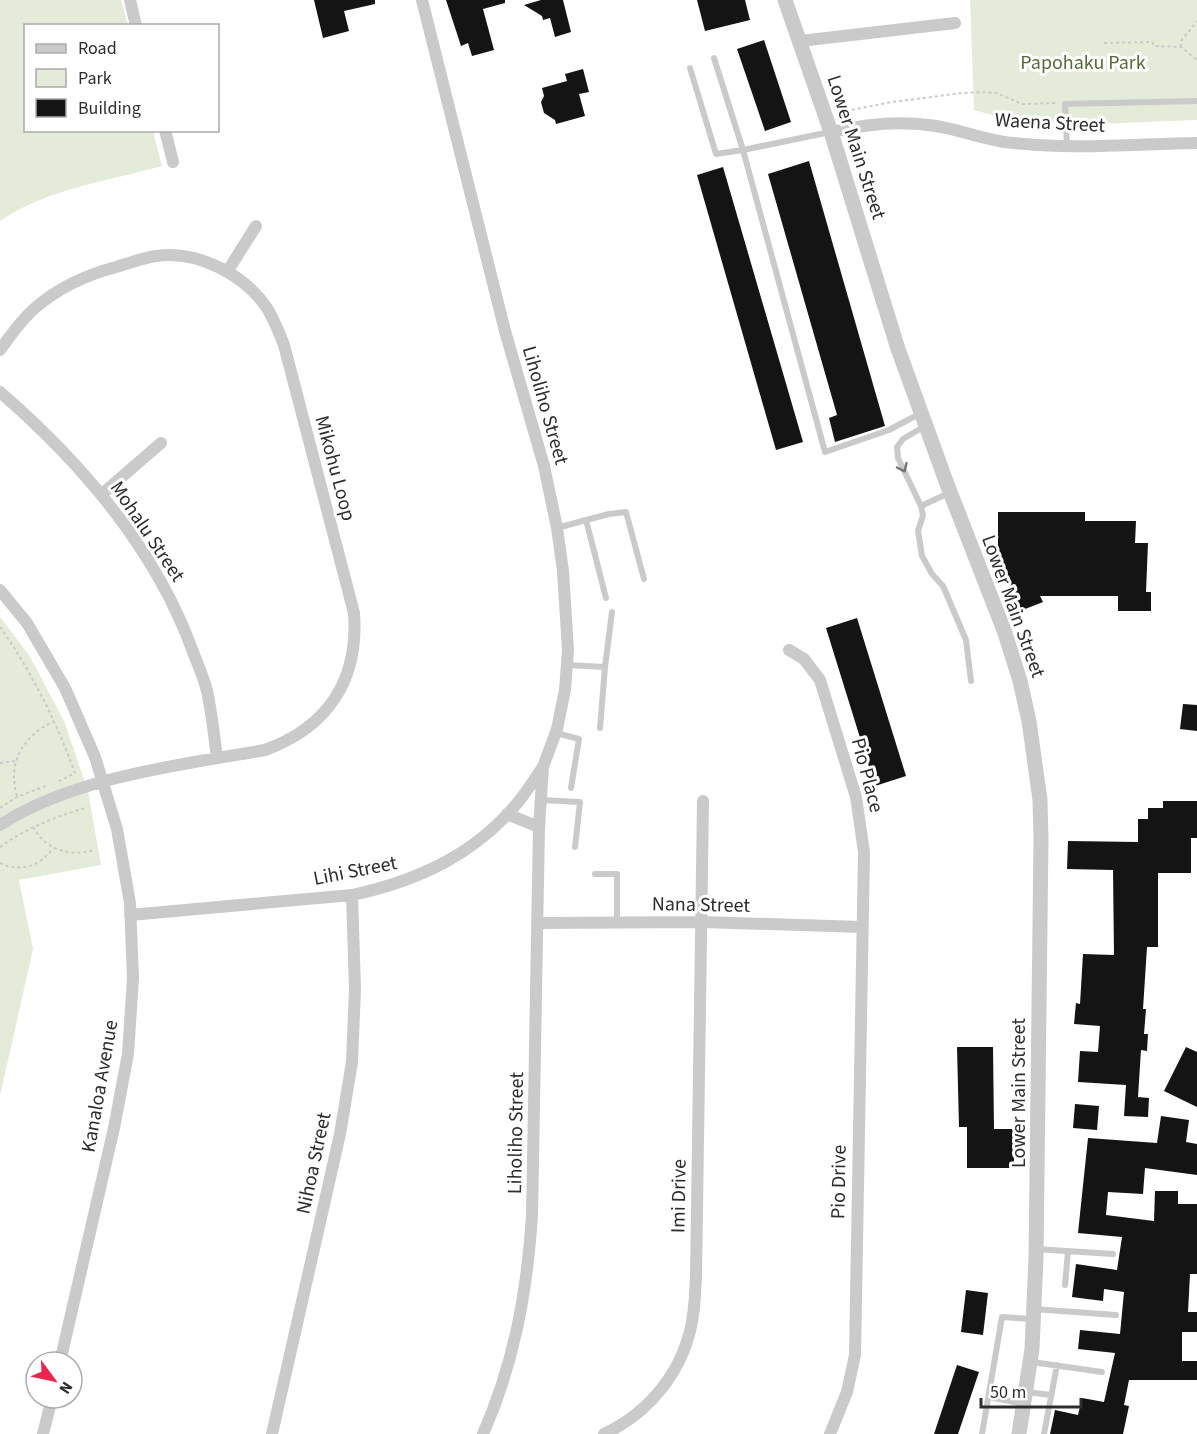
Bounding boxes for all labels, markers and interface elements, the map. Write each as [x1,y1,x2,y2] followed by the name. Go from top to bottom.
[24,24,219,132] legend
[78,36,117,61] text: Road
[1020,49,1146,77] park label: Papohaku Park
[78,66,112,91] text: Park
[820,72,893,223] street label: Lower Main Street
[78,96,141,121] text: Building
[994,106,1106,140] street label: Waena Street
[515,343,575,468] street label: Liholiho Street
[308,413,363,524] street label: Mikohu Loop
[896,462,908,473] one-way arrow
[103,475,191,588] street label: Mohalu Street
[974,531,1052,682] street label: Lower Main Street
[844,735,890,816] street label: Pio Place
[311,849,400,893] street label: Lihi Street
[652,890,751,920] street label: Nana Street
[75,1018,125,1155] street label: Kanaloa Avenue
[1005,1018,1033,1168] street label: Lower Main Street
[501,1071,531,1194] street label: Liholiho Street
[290,1109,338,1217] street label: Nihoa Street
[824,1144,854,1219] street label: Pio Drive
[664,1159,694,1233] street label: Imi Drive
[24,1350,84,1410] north arrow
[981,1371,1082,1409] scale bar
[54,1377,78,1398] text: N
[990,1380,1026,1405] text: 50 m

